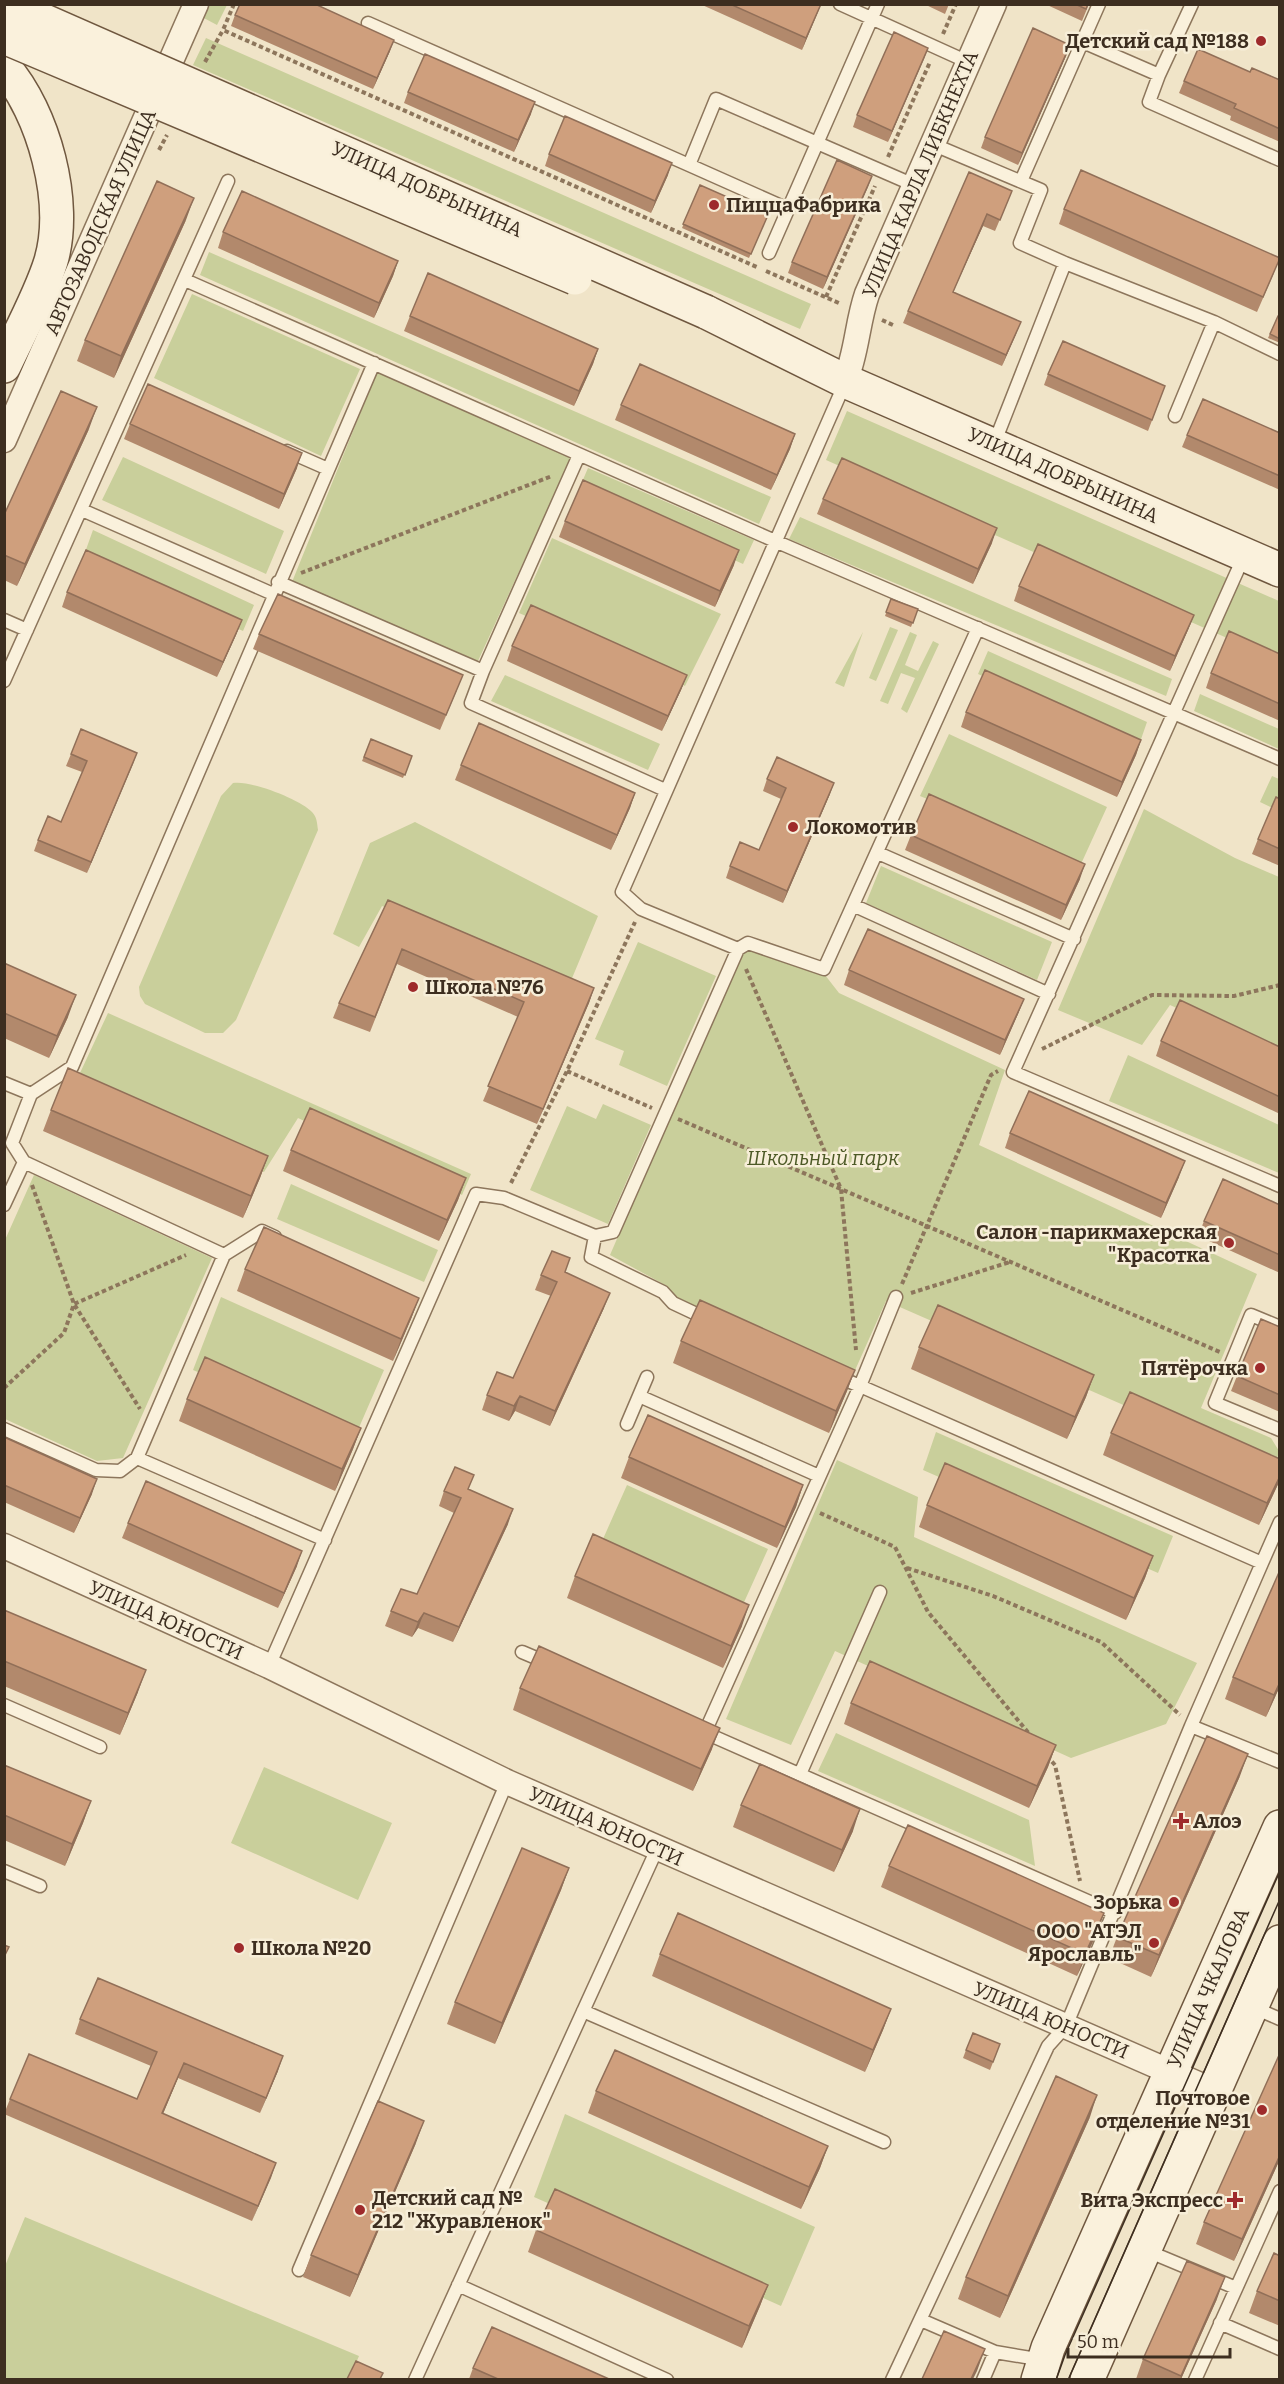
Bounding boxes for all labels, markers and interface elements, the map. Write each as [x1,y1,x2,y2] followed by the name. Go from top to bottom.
[1065,29,1249,53] place label: Детский сад №188
[1254,34,1268,48] marker: Детский сад №188
[857,46,983,301] street label: УЛИЦА КАРЛА ЛИБКНЕХТА
[39,104,161,339] street label: АВТОЗАВОДСКАЯ УЛИЦА
[328,136,527,242] street label: УЛИЦА ДОБРЫНИНА
[726,193,881,217] place label: ПиццаФабрика
[707,198,721,212] marker: ПиццаФабрика
[964,422,1163,528] street label: УЛИЦА ДОБРЫНИНА
[805,815,916,839] place label: Локомотив
[786,820,800,834] marker: Локомотив
[425,975,544,999] place label: Школа №76
[406,980,420,994] marker: Школа №76
[747,1146,900,1170] park label: Школьный парк
[976,1220,1217,1267] place label: Салон -парикмахерская "Красотка"
[1222,1236,1236,1250] marker: Салон -парикмахерская "Красотка"
[1141,1356,1248,1380] place label: Пятёрочка
[1253,1361,1267,1375] marker: Пятёрочка
[85,1575,247,1665] street label: УЛИЦА ЮНОСТИ
[525,1781,687,1871] street label: УЛИЦА ЮНОСТИ
[1193,1809,1242,1833] place label: Алоэ
[1174,1814,1188,1828] marker: Алоэ
[1093,1890,1162,1914] place label: Зорька
[1167,1895,1181,1909] marker: Зорька
[1162,1903,1254,2072] street label: УЛИЦА ЧКАЛОВА
[1028,1919,1142,1966] place label: ООО "АТЭЛ Ярославль"
[251,1936,371,1960] place label: Школа №20
[1147,1936,1161,1950] marker: ООО "АТЭЛ Ярославль"
[232,1941,246,1955] marker: Школа №20
[970,1976,1132,2064] street label: УЛИЦА ЮНОСТИ
[1096,2086,1250,2133] place label: Почтовое отделение №31
[1255,2103,1269,2117] marker: Почтовое отделение №31
[372,2186,551,2233] place label: Детский сад № 212 "Журавленок"
[1080,2188,1223,2212] place label: Вита Экспресс
[1228,2193,1242,2207] marker: Вита Экспресс
[353,2203,367,2217] marker: Детский сад № 212 "Журавленок"
[1068,2321,1230,2359] scale bar
[1077,2331,1119,2353] text: 50 m

